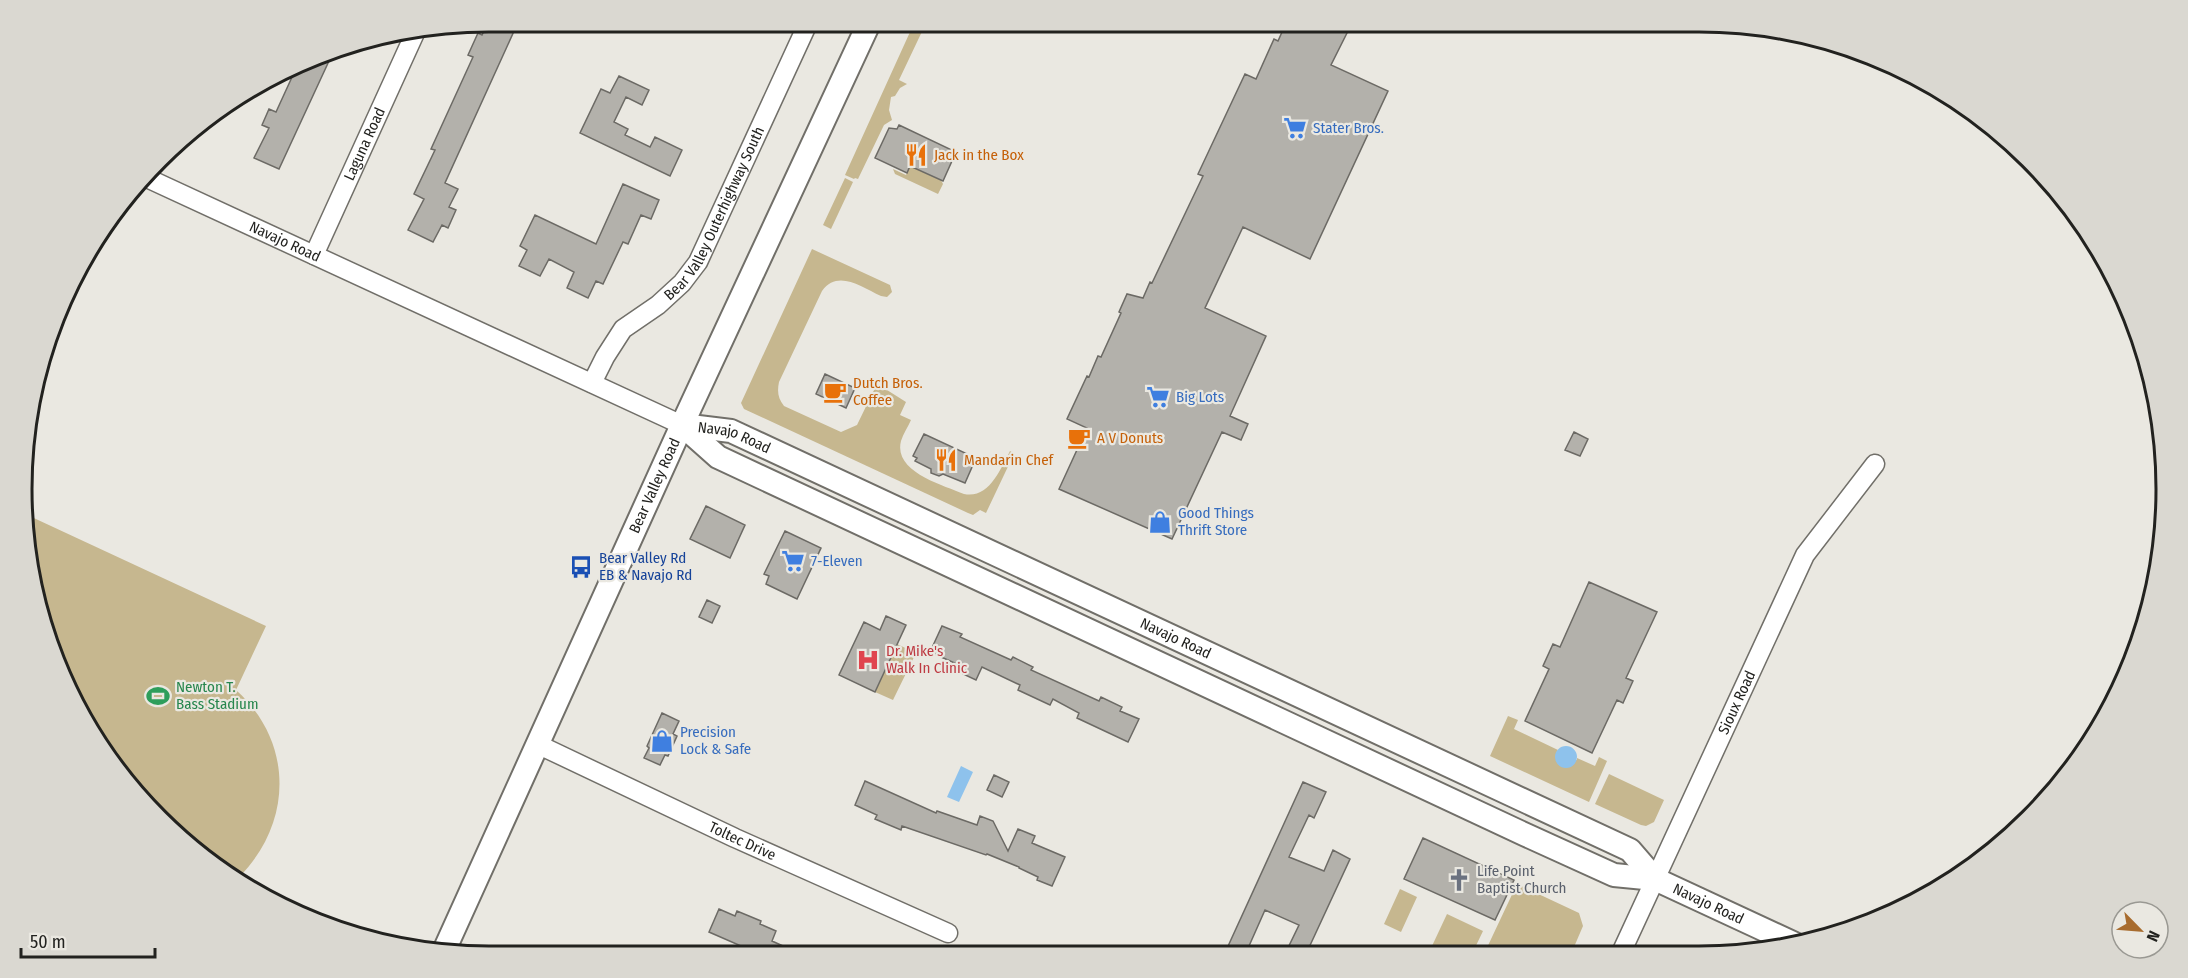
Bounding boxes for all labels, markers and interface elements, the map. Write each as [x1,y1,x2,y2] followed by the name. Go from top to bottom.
[340,105,389,183] street label: Laguna Road
[1282,115,1308,141] supermarket icon: Stater Bros.
[1313,119,1384,137] place label: Stater Bros.
[660,124,768,304] street label: Bear Valley Outerhighway South
[903,142,929,168] restaurant icon: Jack in the Box
[934,146,1024,164] place label: Jack in the Box
[247,218,323,266] street label: Navajo Road
[853,374,923,409] place label: Dutch Bros. Coffee
[822,379,848,405] cafe icon: Dutch Bros. Coffee
[1145,384,1171,410] supermarket icon: Big Lots
[1176,388,1224,406] place label: Big Lots
[697,418,774,457] street label: Navajo Road
[1066,425,1092,451] cafe icon: A V Donuts
[1097,429,1163,447] place label: A V Donuts
[625,435,684,536] street label: Bear Valley Road
[933,447,959,473] restaurant icon: Mandarin Chef
[964,451,1055,469] place label: Mandarin Chef
[1178,504,1254,539] place label: Good Things Thrift Store
[1147,509,1173,535] shop icon: Good Things Thrift Store
[780,548,806,574] supermarket icon: 7-Eleven
[599,549,692,584] place label: Bear Valley Rd EB & Navajo Rd
[811,552,863,570] place label: 7-Eleven
[568,554,594,580] bus stop icon: Bear Valley Rd EB & Navajo Rd
[1137,614,1214,663] street label: Navajo Road
[886,642,968,677] place label: Dr. Mike's Walk In Clinic
[855,647,881,673] hospital icon: Dr. Mike's Walk In Clinic
[1714,668,1759,737] street label: Sioux Road
[176,678,258,713] place label: Newton T. Bass Stadium
[145,683,171,709] sports icon: Newton T. Bass Stadium
[680,723,751,758] place label: Precision Lock & Safe
[649,728,675,754] shop icon: Precision Lock & Safe
[706,818,779,864] street label: Toltec Drive
[1477,862,1566,897] place label: Life Point Baptist Church
[1446,867,1472,893] church icon: Life Point Baptist Church
[1670,880,1747,928] street label: Navajo Road
[2110,900,2170,960] north arrow
[21,921,154,959] scale bar
[2143,928,2164,944] text: N
[30,931,66,953] text: 50 m

